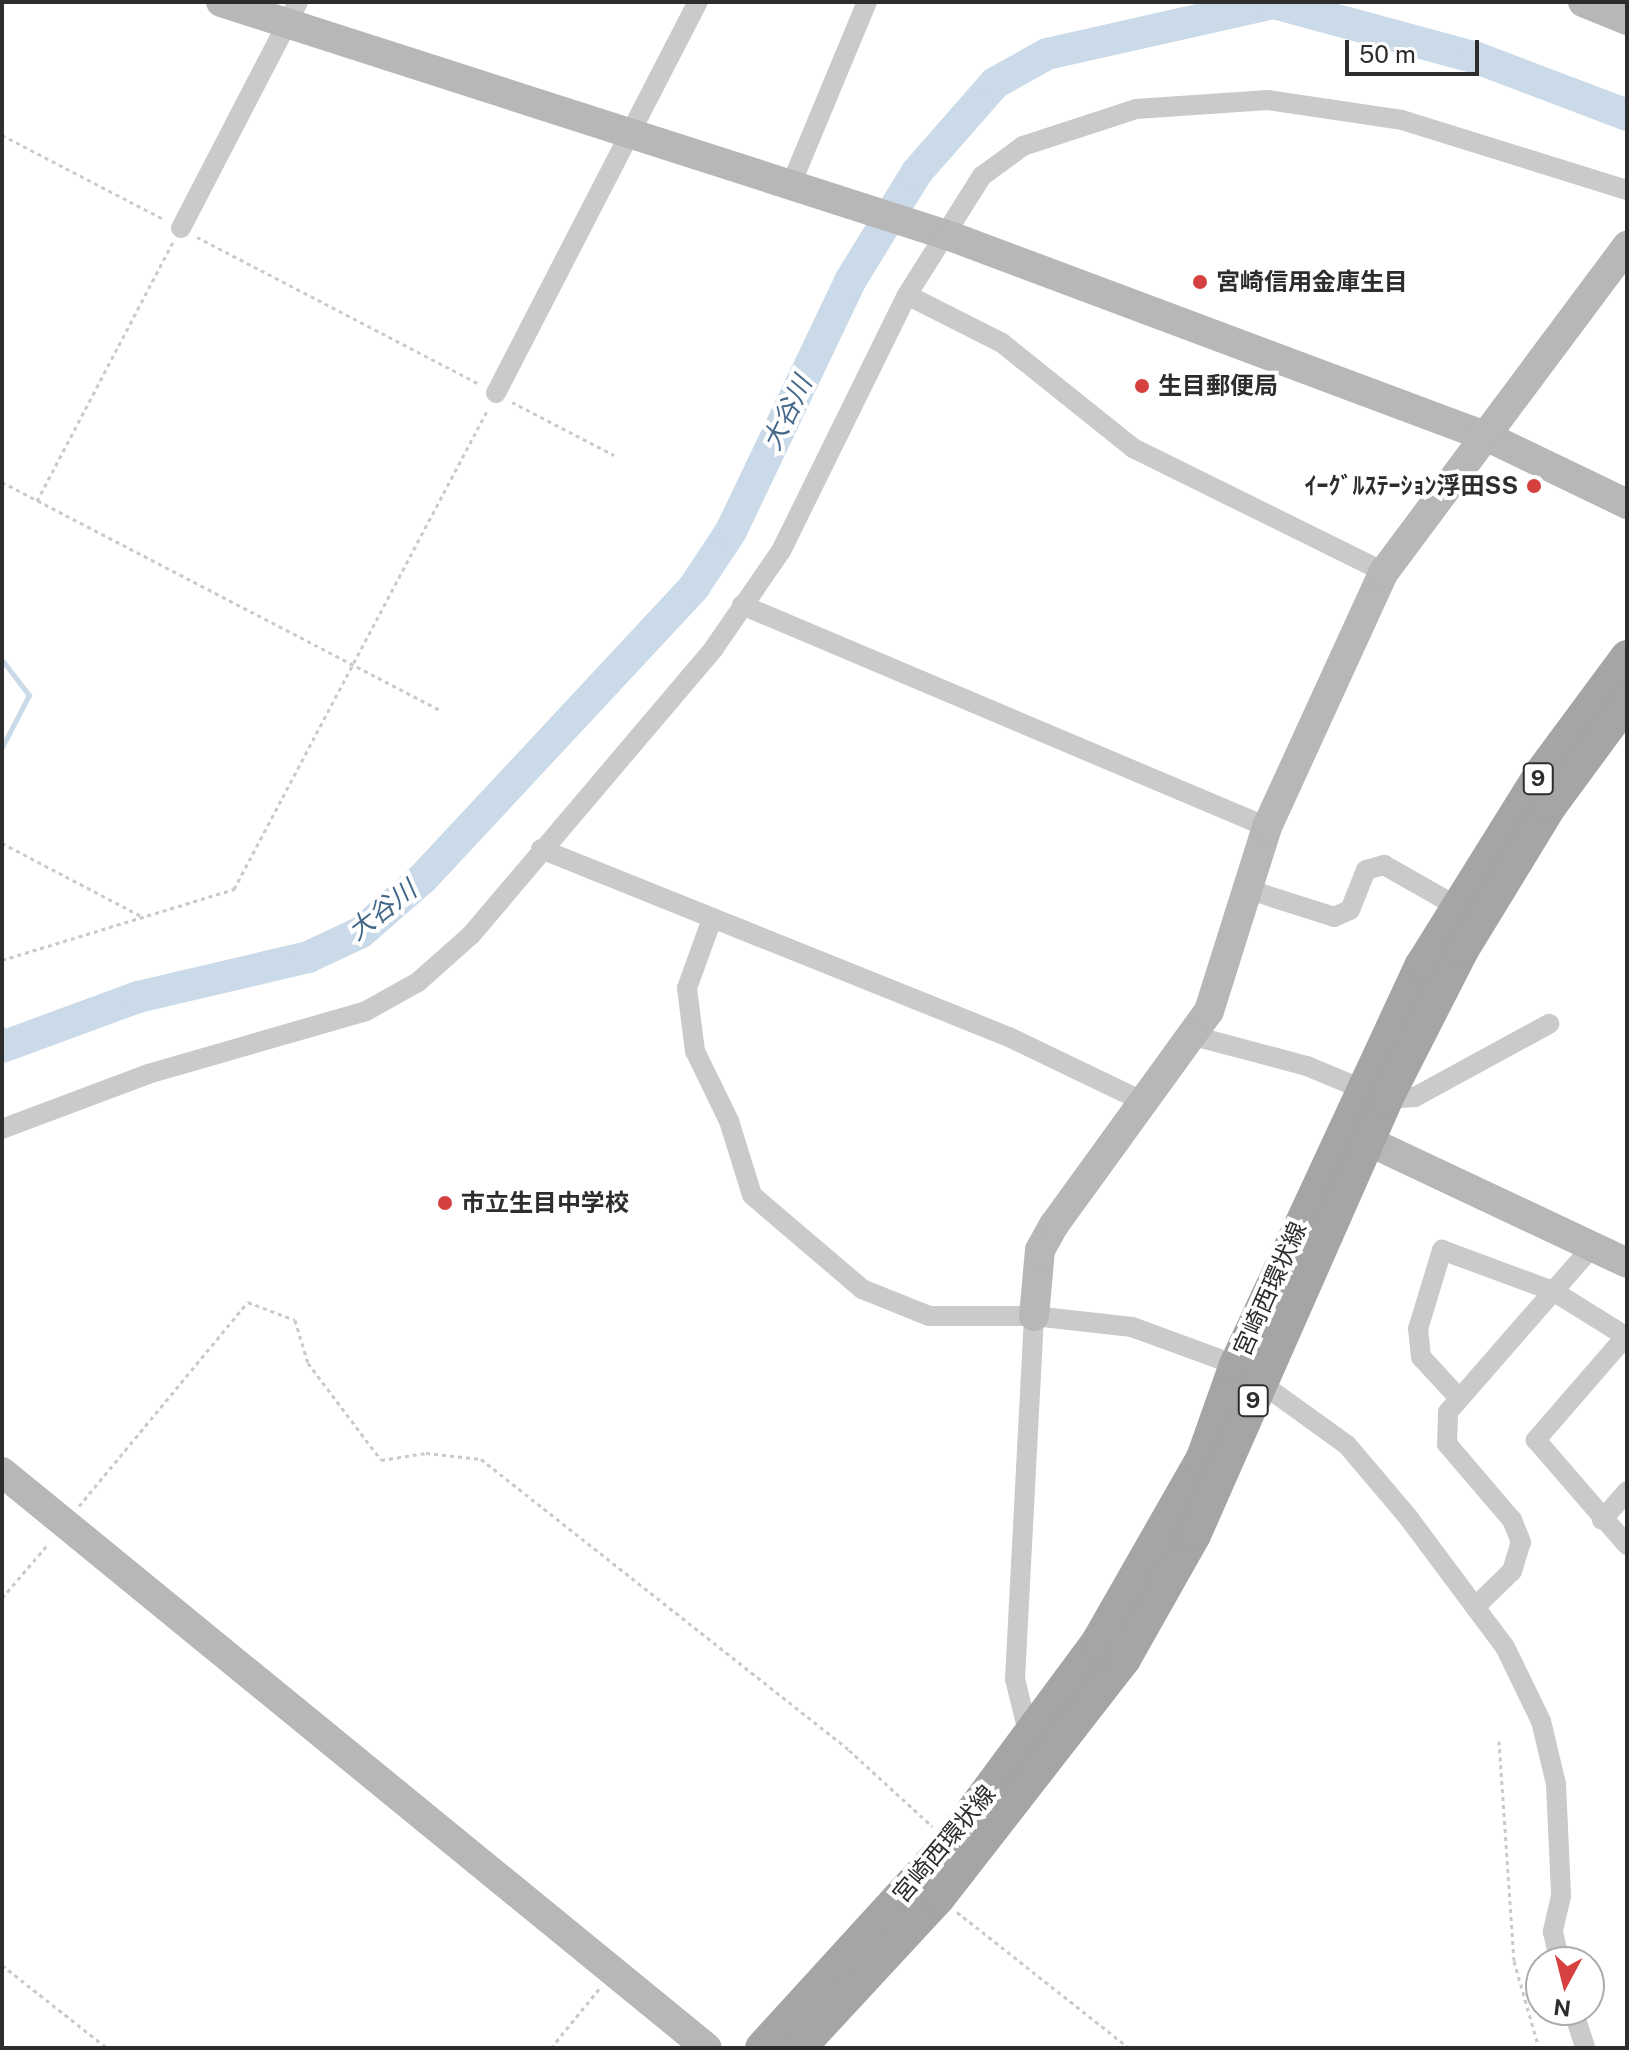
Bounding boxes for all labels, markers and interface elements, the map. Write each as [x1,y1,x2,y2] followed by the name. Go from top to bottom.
[1349,24,1483,74] scale bar
[1359,40,1416,68] text: 50 m
[1216,268,1408,296] place label: 宮崎信用金庫生目
[1191,273,1209,291] marker: 宮崎信用金庫生目
[756,371,818,455] water label: 大谷川
[1158,372,1278,400] place label: 生目郵便局
[1133,377,1151,395] marker: 生目郵便局
[1305,472,1518,500] place label: ｲｰｸﾞﾙｽﾃｰｼｮﾝ浮田SS
[1525,477,1543,495] marker: ｲｰｸﾞﾙｽﾃｰｼｮﾝ浮田SS
[1522,761,1554,797] road number: 9
[342,874,422,946] water label: 大谷川
[461,1189,629,1217] place label: 市立生目中学校
[436,1194,454,1212] marker: 市立生目中学校
[1228,1217,1312,1361] street label: 宮崎西環状線
[1237,1383,1269,1419] road number: 9
[887,1780,1001,1908] street label: 宮崎西環状線
[1525,1946,1605,2026] north arrow
[1552,1994,1572,2022] text: N

